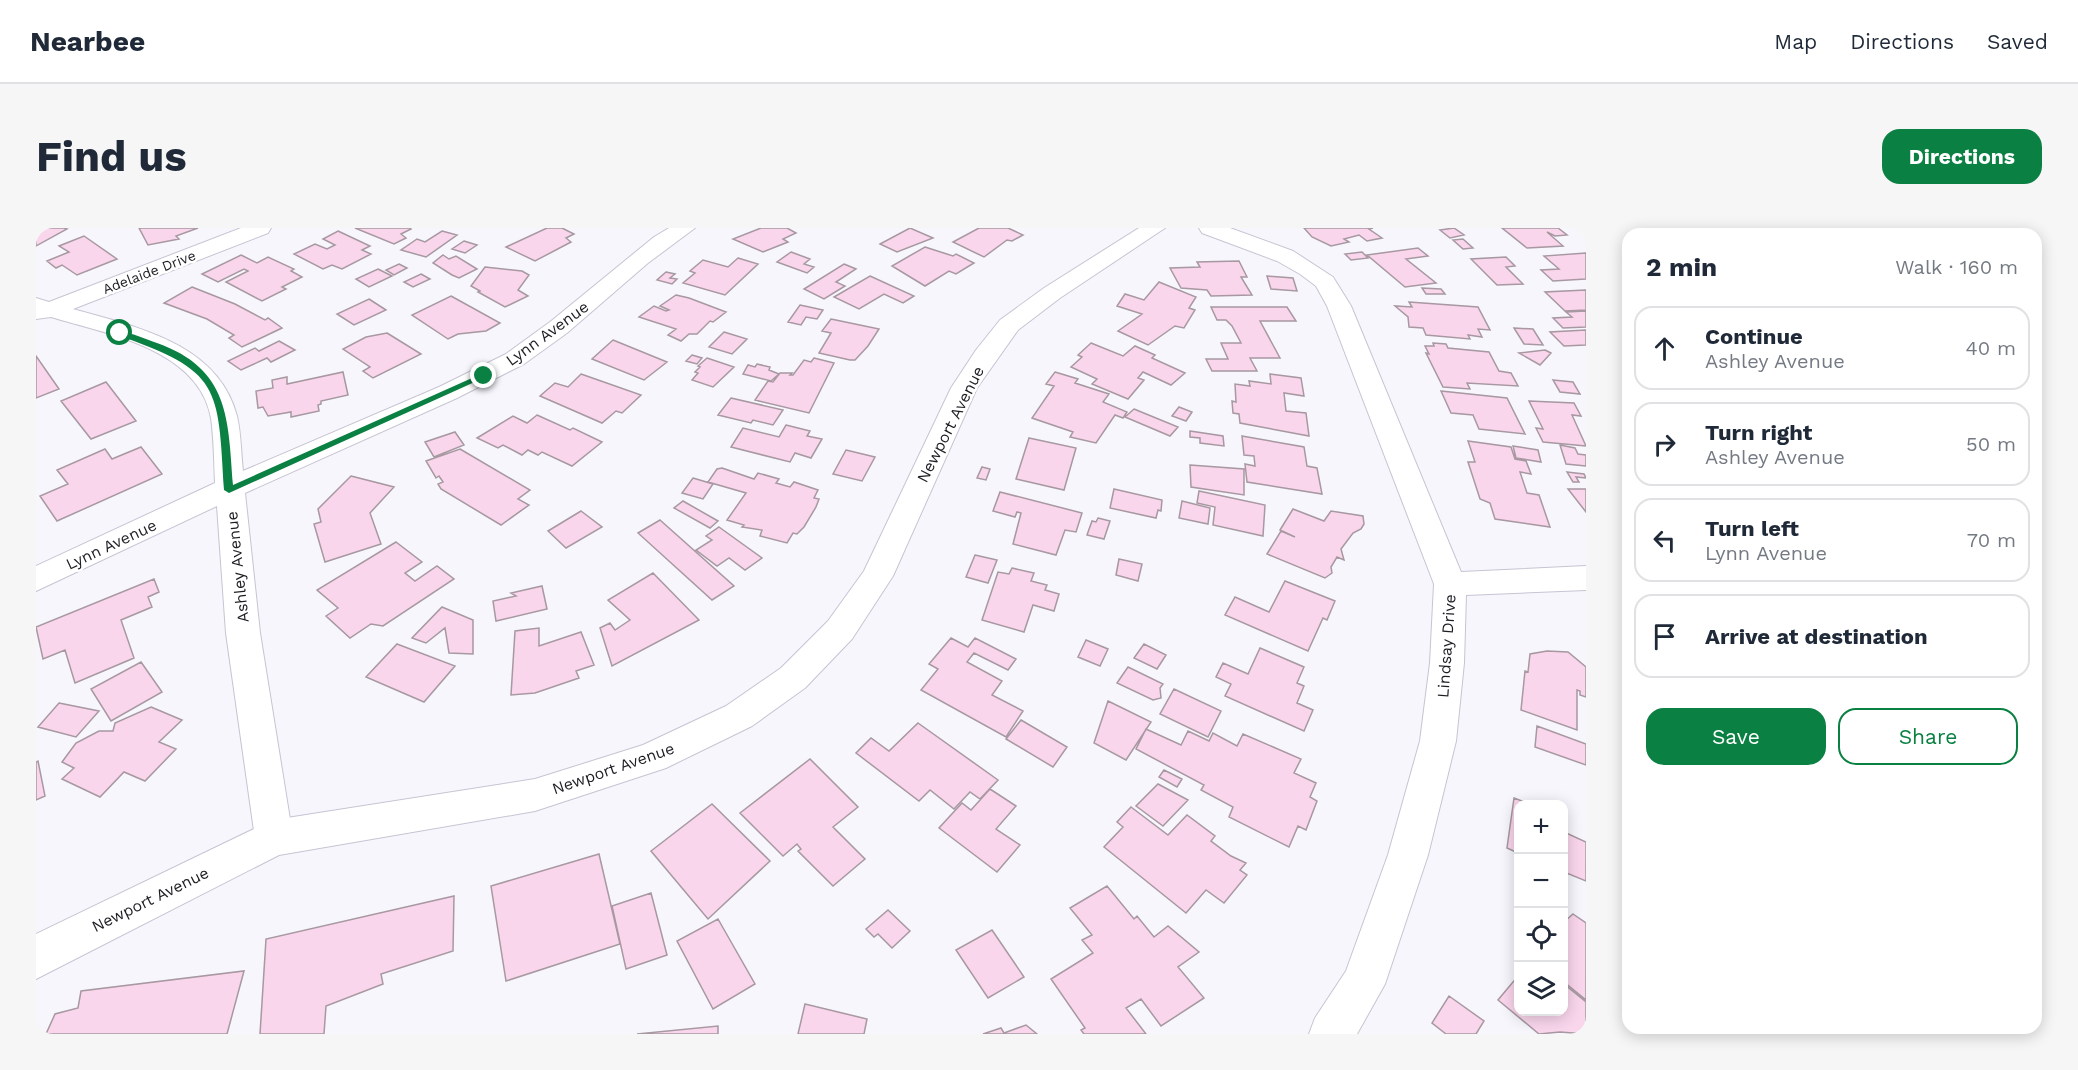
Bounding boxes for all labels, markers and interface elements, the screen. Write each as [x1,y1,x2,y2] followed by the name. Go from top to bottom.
[30,25,145,58] text: Nearbee
[1774,29,1817,54] text: Map
[1850,29,1954,54] text: Directions
[1987,29,2048,54] text: Saved
[1882,129,2042,184] button: Directions
[36,132,187,181] text: Find us
[100,247,198,297] street label: Adelaide Drive
[1646,252,1717,282] text: 2 min
[1895,255,2018,279] text: Walk · 160 m
[502,297,592,370] street label: Lynn Avenue
[106,319,132,345] route start
[1705,324,1803,349] text: Continue
[1648,332,1681,365] icon: ahead
[1965,336,2016,360] text: 40 m
[1705,349,1845,373] text: Ashley Avenue
[470,362,496,388] route end
[913,363,988,485] street label: Newport Avenue
[1705,420,1812,445] text: Turn right
[1648,428,1681,461] icon: right
[1966,432,2016,456] text: 50 m
[1705,445,1845,469] text: Ashley Avenue
[222,510,253,624] street label: Ashley Avenue
[63,515,159,574] street label: Lynn Avenue
[1705,516,1799,541] text: Turn left
[1648,524,1681,557] icon: left
[1967,528,2016,552] text: 70 m
[1705,541,1827,565] text: Lynn Avenue
[1433,594,1460,699] street label: Lindsay Drive
[1648,620,1681,653] icon: arrive
[1705,624,1928,649] text: Arrive at destination
[1646,708,1826,765] button: Save
[1838,708,2018,765] button: Share
[550,739,677,798] street label: Newport Avenue
[1514,800,1568,1016] map controls
[1514,800,1568,854] button: +
[1514,854,1568,908] button: −
[89,863,212,936] street label: Newport Avenue
[1514,908,1568,962] button: locate
[1514,962,1568,1016] button: layers

